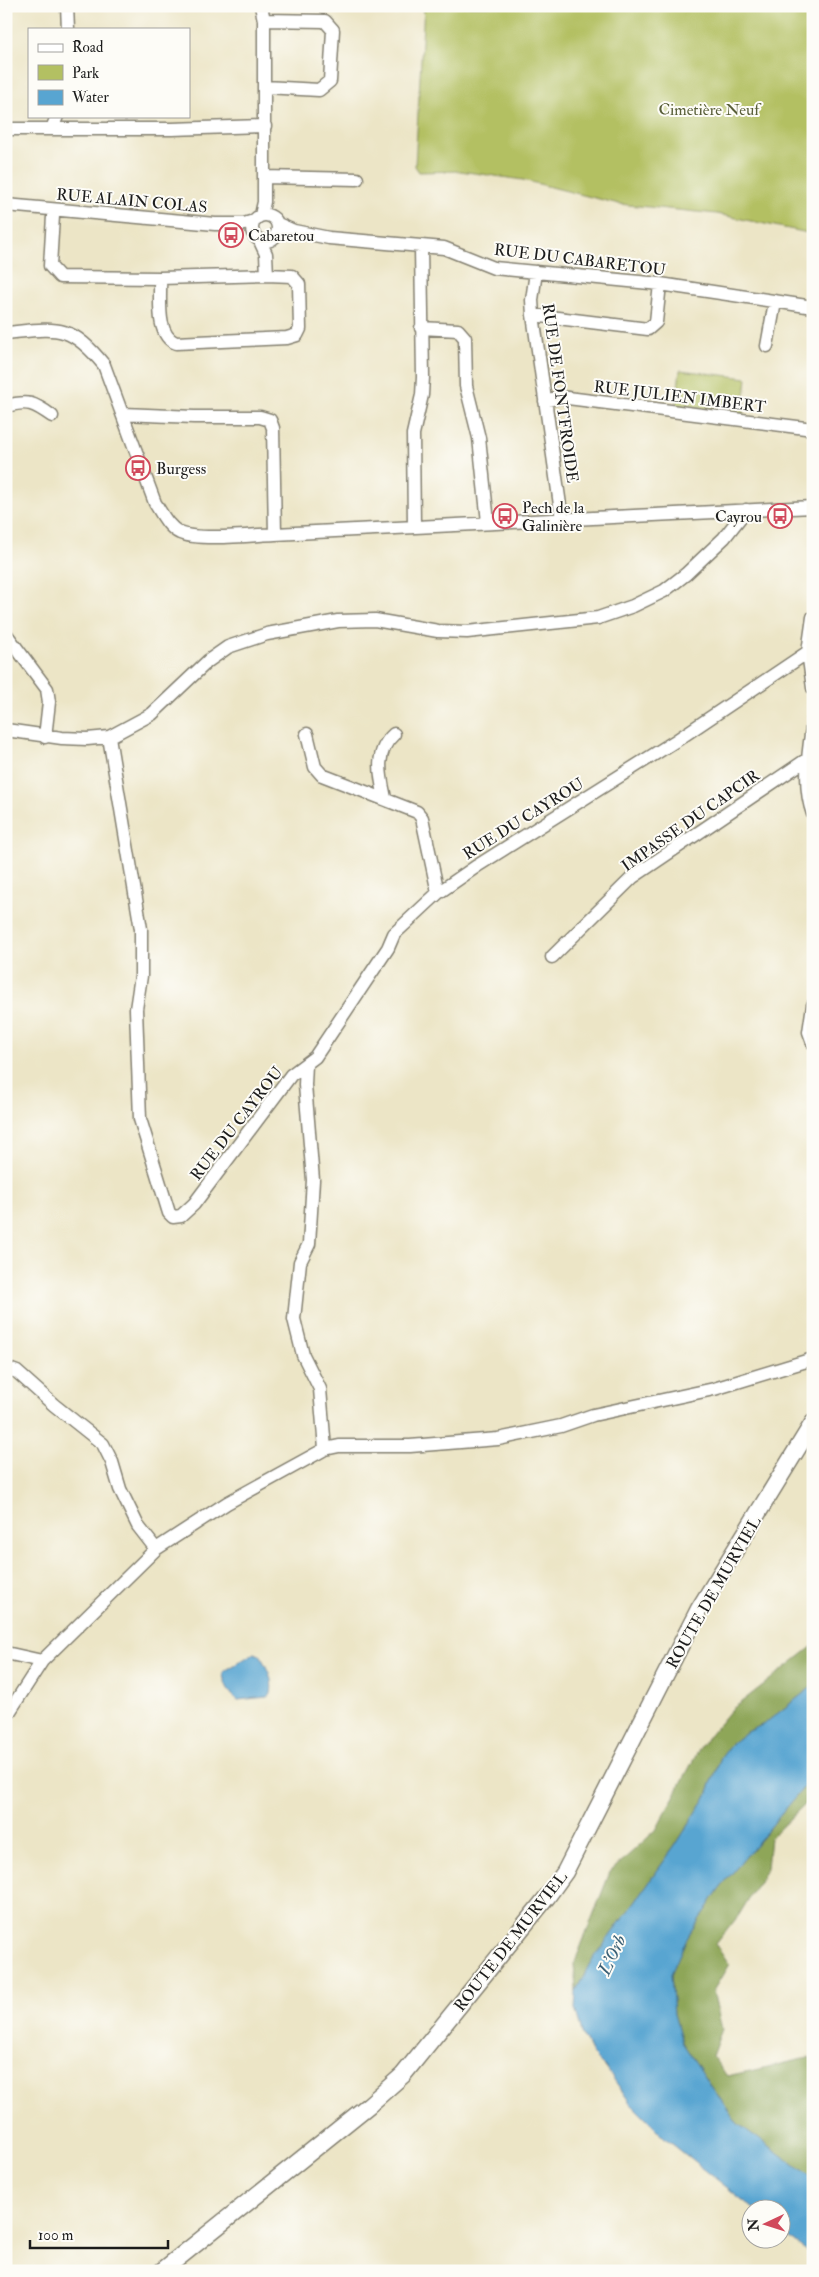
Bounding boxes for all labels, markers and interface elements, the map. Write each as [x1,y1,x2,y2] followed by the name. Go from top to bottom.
[28,28,190,118] legend
[72,38,104,57] text: Road
[72,64,99,83] text: Park
[71,88,109,107] text: Water
[658,100,762,120] park label: Cimetière Neuf
[56,184,208,218] street label: RUE ALAIN COLAS
[218,222,244,248] bus stop icon: Cabaretou
[248,226,314,246] place label: Cabaretou
[493,240,667,281] street label: RUE DU CABARETOU
[538,302,583,484] street label: RUE DE FONTFROIDE
[592,377,767,418] street label: RUE JULIEN IMBERT
[125,455,151,481] bus stop icon: Burgess
[156,459,206,479] place label: Burgess
[522,498,585,536] place label: Pech de la Galinière
[492,503,518,529] bus stop icon: Pech de la Galinière
[767,503,793,529] bus stop icon: Cayrou
[715,507,762,527] place label: Cayrou
[618,765,764,876] street label: IMPASSE DU CAPCIR
[459,773,588,864] street label: RUE DU CAYROU
[186,1062,288,1185] street label: RUE DU CAYROU
[662,1513,766,1672] street label: ROUTE DE MURVIEL
[450,1867,572,2016] street label: ROUTE DE MURVIEL
[593,1931,632,1980] water label: L'Orb
[742,2200,792,2250] north arrow
[30,2217,168,2249] scale bar
[745,2218,763,2233] text: N
[38,2226,74,2245] text: 100 m

